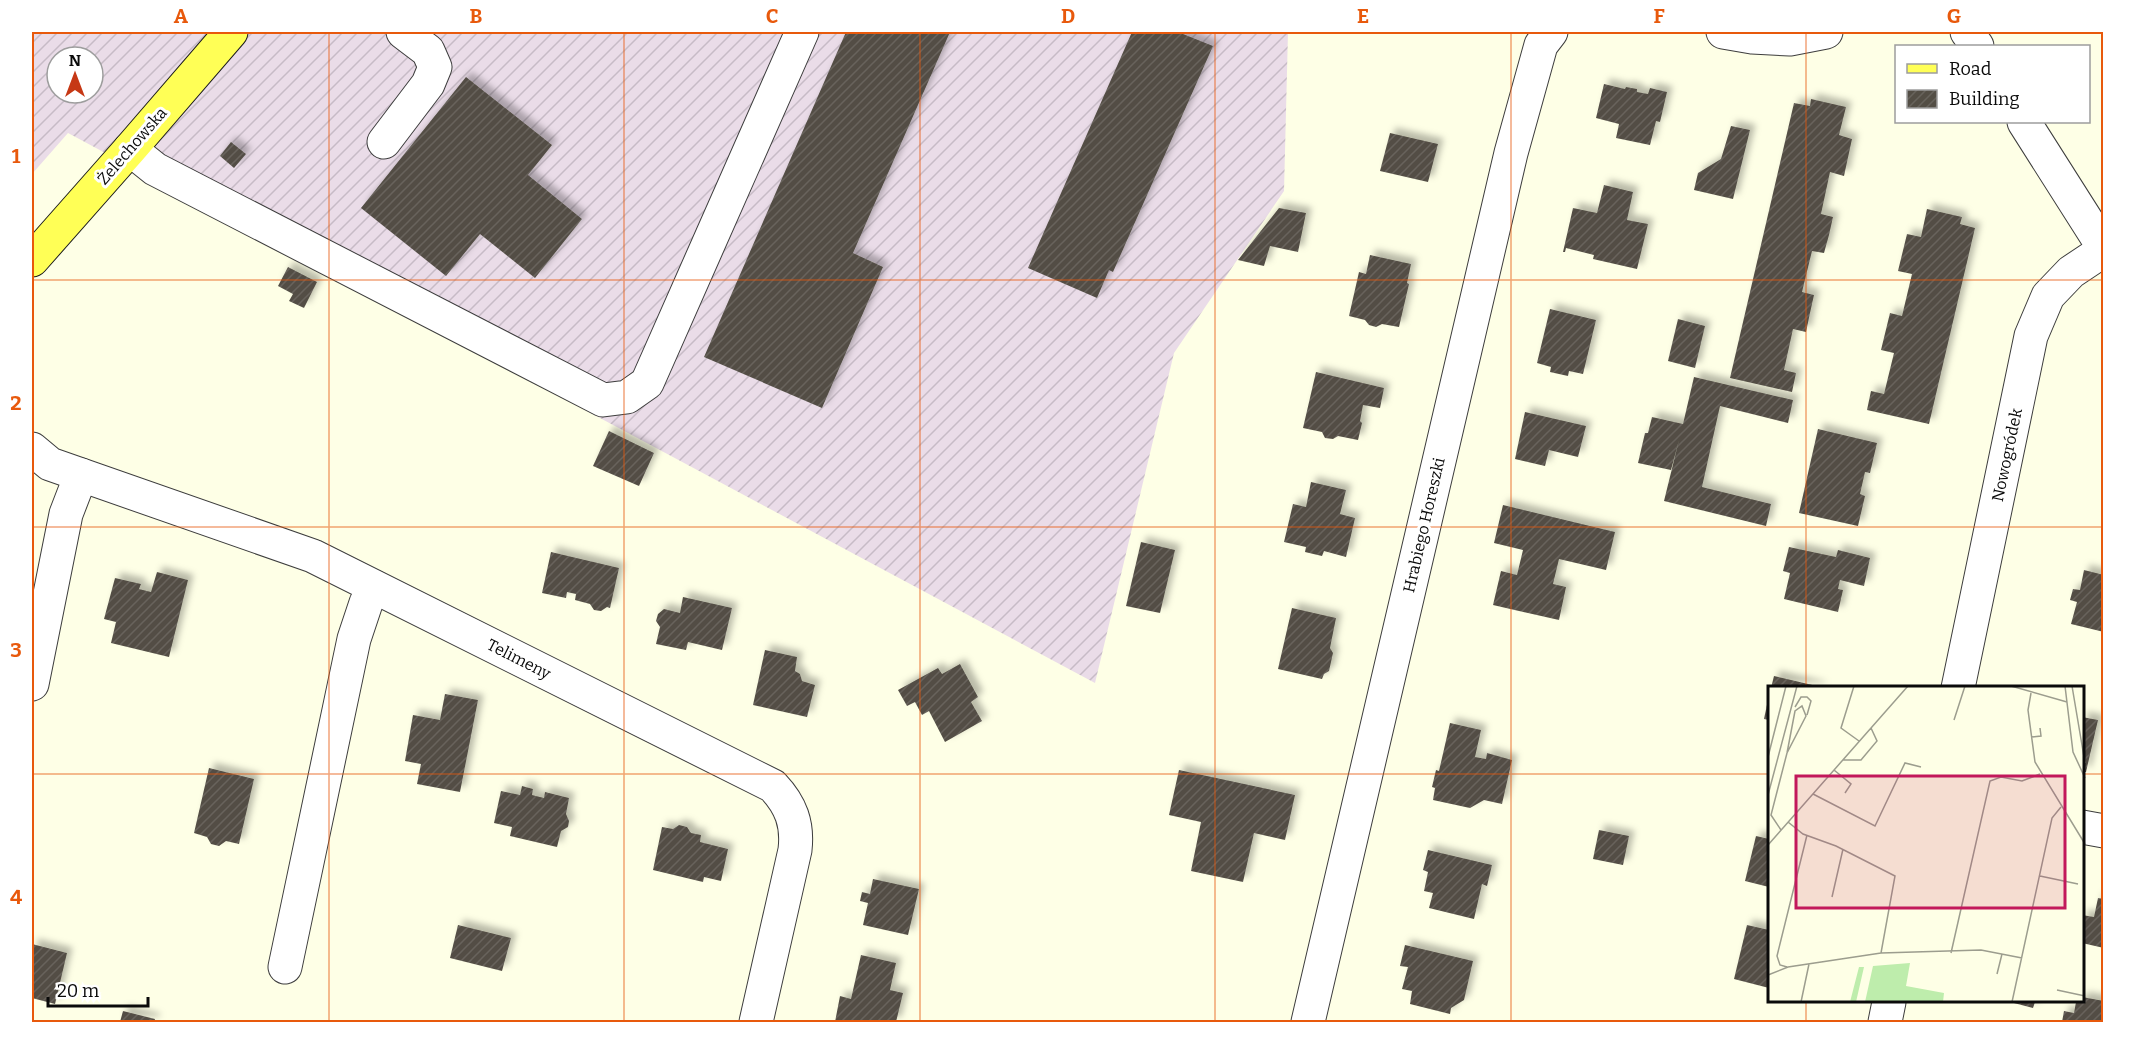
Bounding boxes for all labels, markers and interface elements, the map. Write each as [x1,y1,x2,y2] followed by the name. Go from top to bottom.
[174,4,189,28] text: A
[470,4,483,28] text: B
[766,4,778,28] text: C
[1061,4,1075,28] text: D
[1357,4,1369,28] text: E
[1653,4,1665,28] text: F
[1947,4,1961,28] text: G
[45,45,105,105] north arrow
[1895,45,2090,123] legend
[69,51,81,70] text: N
[1949,58,1992,80] text: Road
[1949,88,2020,110] text: Building
[93,103,171,188] street label: Żelechowska
[12,144,21,168] text: 1
[10,391,22,415] text: 2
[1988,407,2026,503] street label: Nowogródek
[1399,455,1449,594] street label: Hrabiego Horeszki
[484,635,554,683] street label: Telimeny
[10,638,22,662] text: 3
[1768,686,2084,1003] inset map
[10,885,22,909] text: 4
[48,970,148,1008] scale bar
[57,980,99,1002] text: 20 m

